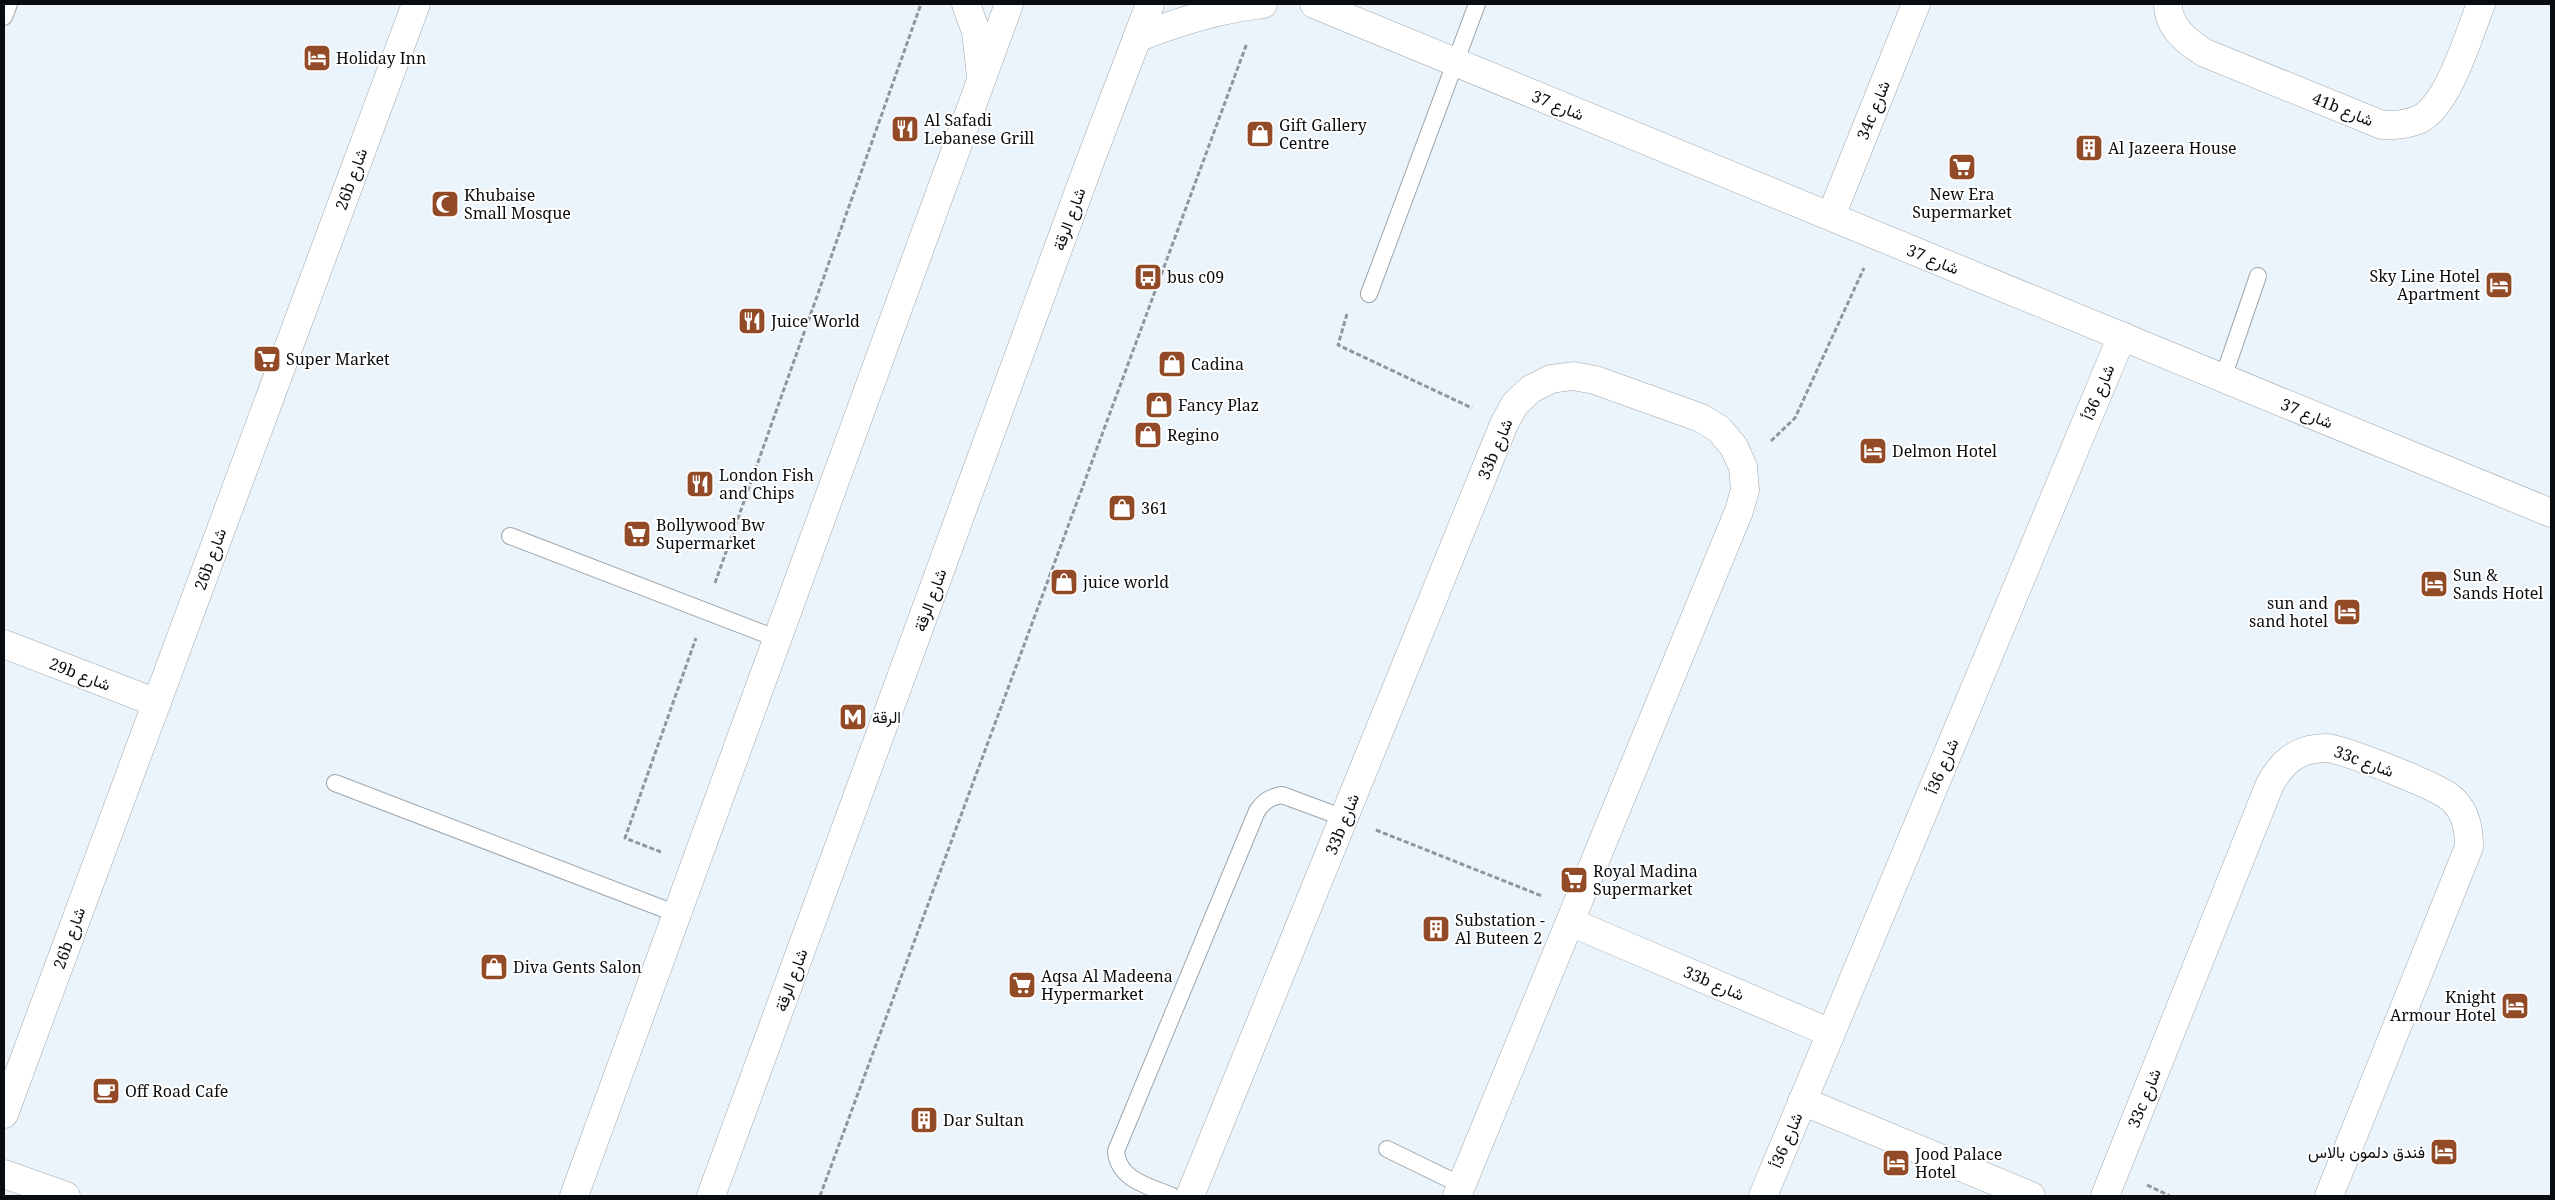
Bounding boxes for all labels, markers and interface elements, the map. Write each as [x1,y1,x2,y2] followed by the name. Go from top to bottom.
[302,43,332,73] hotel icon: Holiday Inn
[336,47,426,69] place label: Holiday Inn
[1851,77,1896,143] street label: 34c شارع
[1528,85,1587,126] street label: شارع 37
[2309,87,2377,132] street label: 41b شارع
[924,109,1034,149] place label: Al Safadi Lebanese Grill
[890,114,920,144] restaurant icon: Al Safadi Lebanese Grill
[1279,114,1368,154] place label: Gift Gallery Centre
[1245,119,1275,149] shop icon: Gift Gallery Centre
[2074,133,2104,163] building icon: Al Jazeera House
[2108,137,2237,159] place label: Al Jazeera House
[330,145,373,213] street label: 26b شارع
[1947,152,1977,182] supermarket icon: New Era Supermarket
[1912,183,2012,223] place label: New Era Supermarket
[464,184,571,224] place label: Khubaise Small Mosque
[1047,185,1091,254] street label: شارع الرقة
[430,189,460,219] mosque icon: Khubaise Small Mosque
[1903,239,1962,280] street label: شارع 37
[1133,262,1163,292] bus stop icon: bus c09
[2370,265,2480,305] place label: Sky Line Hotel Apartment
[1167,266,1224,288] place label: bus c09
[2484,270,2514,300] hotel icon: Sky Line Hotel Apartment
[737,306,767,336] restaurant icon: Juice World
[770,310,860,332] place label: Juice World
[252,344,282,374] supermarket icon: Super Market
[286,348,390,370] place label: Super Market
[1157,349,1187,379] shop icon: Cadina
[1191,353,1244,375] place label: Cadina
[2077,361,2120,423] street label: شارع 36أ
[1144,390,1174,420] shop icon: Fancy Plaz
[2277,393,2336,434] street label: شارع 37
[1178,394,1259,416] place label: Fancy Plaz
[1472,415,1519,483] street label: 33b شارع
[1133,420,1163,450] shop icon: Regino
[1167,424,1219,446] place label: Regino
[1858,436,1888,466] hotel icon: Delmon Hotel
[1892,440,1997,462] place label: Delmon Hotel
[719,464,814,504] place label: London Fish and Chips
[685,469,715,499] restaurant icon: London Fish and Chips
[1107,493,1137,523] shop icon: 361
[1141,497,1168,519] place label: 361
[656,514,765,554] place label: Bollywood Bw Supermarket
[622,519,652,549] supermarket icon: Bollywood Bw Supermarket
[189,525,232,593] street label: 26b شارع
[2453,564,2543,604] place label: Sun & Sands Hotel
[908,566,952,635] street label: شارع الرقة
[1049,567,1079,597] shop icon: juice world
[2419,569,2449,599] hotel icon: Sun & Sands Hotel
[1082,571,1169,593] place label: juice world
[2249,592,2328,632] place label: sun and sand hotel
[2332,597,2362,627] hotel icon: sun and sand hotel
[46,652,114,697] street label: 29b شارع
[838,702,868,732] metro station icon: الرقة
[872,706,901,728] place label: الرقة
[1921,735,1964,797] street label: شارع 36أ
[2331,740,2397,783] street label: 33c شارع
[1320,790,1365,858] street label: 33b شارع
[1593,860,1698,900] place label: Royal Madina Supermarket
[1559,865,1589,895] supermarket icon: Royal Madina Supermarket
[48,904,91,972] street label: 26b شارع
[1455,909,1545,949] place label: Substation - Al Buteen 2
[1421,914,1451,944] building icon: Substation - Al Buteen 2
[769,946,813,1015] street label: شارع الرقة
[479,952,509,982] shop icon: Diva Gents Salon
[513,956,642,978] place label: Diva Gents Salon
[1680,960,1748,1007] street label: 33b شارع
[1041,965,1173,1005] place label: Aqsa Al Madeena Hypermarket
[1007,970,1037,1000] supermarket icon: Aqsa Al Madeena Hypermarket
[2390,986,2496,1026] place label: Knight Armour Hotel
[2500,991,2530,1021] hotel icon: Knight Armour Hotel
[2122,1065,2167,1131] street label: 33c شارع
[91,1076,121,1106] cafe icon: Off Road Cafe
[125,1080,228,1102] place label: Off Road Cafe
[909,1105,939,1135] building icon: Dar Sultan
[943,1109,1024,1131] place label: Dar Sultan
[1765,1109,1808,1171] street label: شارع 36أ
[2429,1137,2459,1167] hotel icon: فندق دلمون بالاس
[2308,1141,2425,1163] place label: فندق دلمون بالاس
[1914,1143,2002,1183] place label: Jood Palace Hotel
[1881,1148,1911,1178] hotel icon: Jood Palace Hotel

